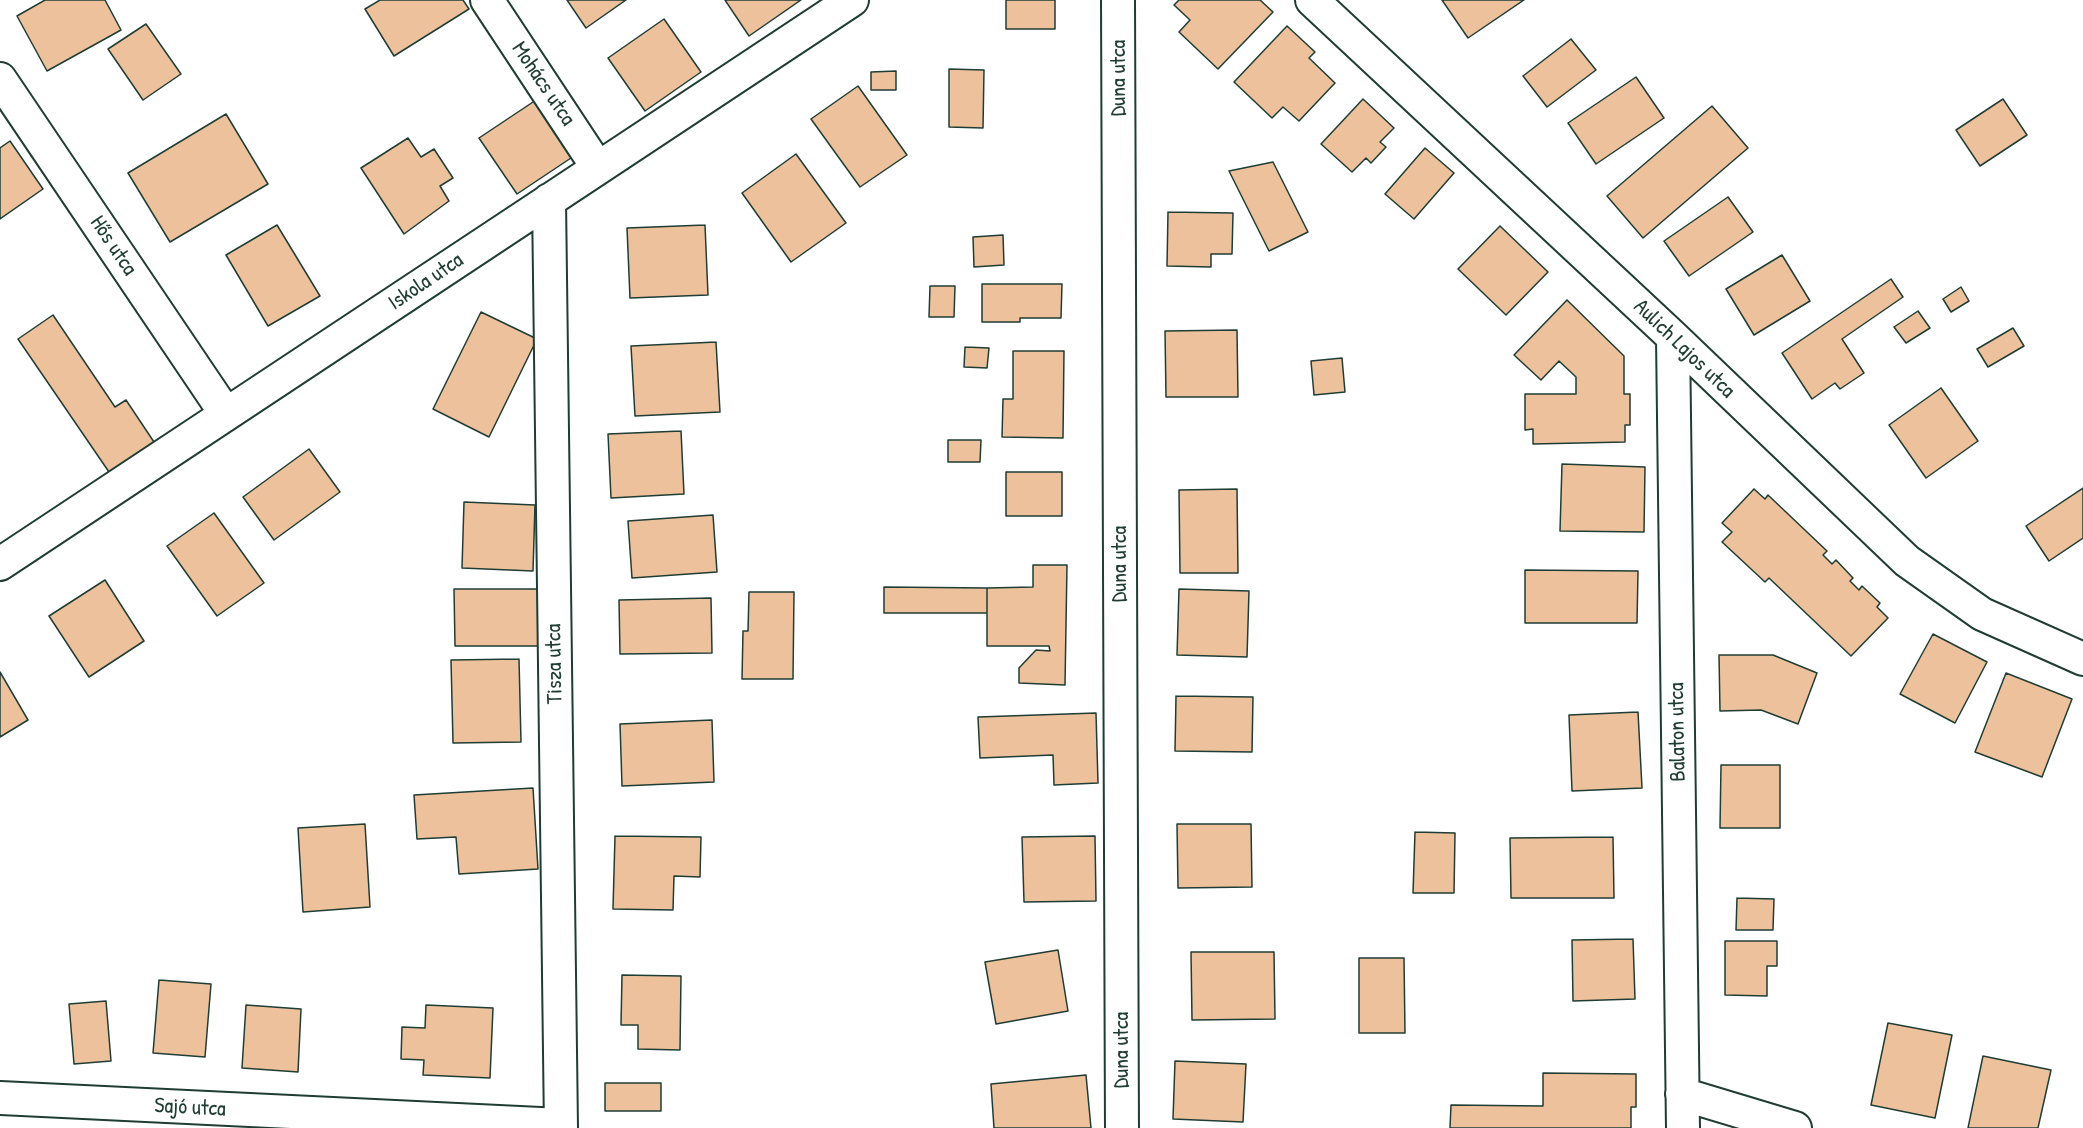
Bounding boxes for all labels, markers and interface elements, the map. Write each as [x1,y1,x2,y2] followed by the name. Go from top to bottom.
[505,37,581,131] street label: Mohács utca
[1106,40,1132,116] street label: Duna utca
[84,211,142,281] street label: Hős utca
[384,247,468,317] street label: Iskola utca
[1628,294,1740,404] street label: Aulich Lajos utca
[1107,526,1133,602] street label: Duna utca
[541,624,569,704] street label: Tisza utca
[1664,682,1692,782] street label: Balaton utca
[1109,1012,1135,1088] street label: Duna utca
[154,1093,226,1123] street label: Sajó utca

